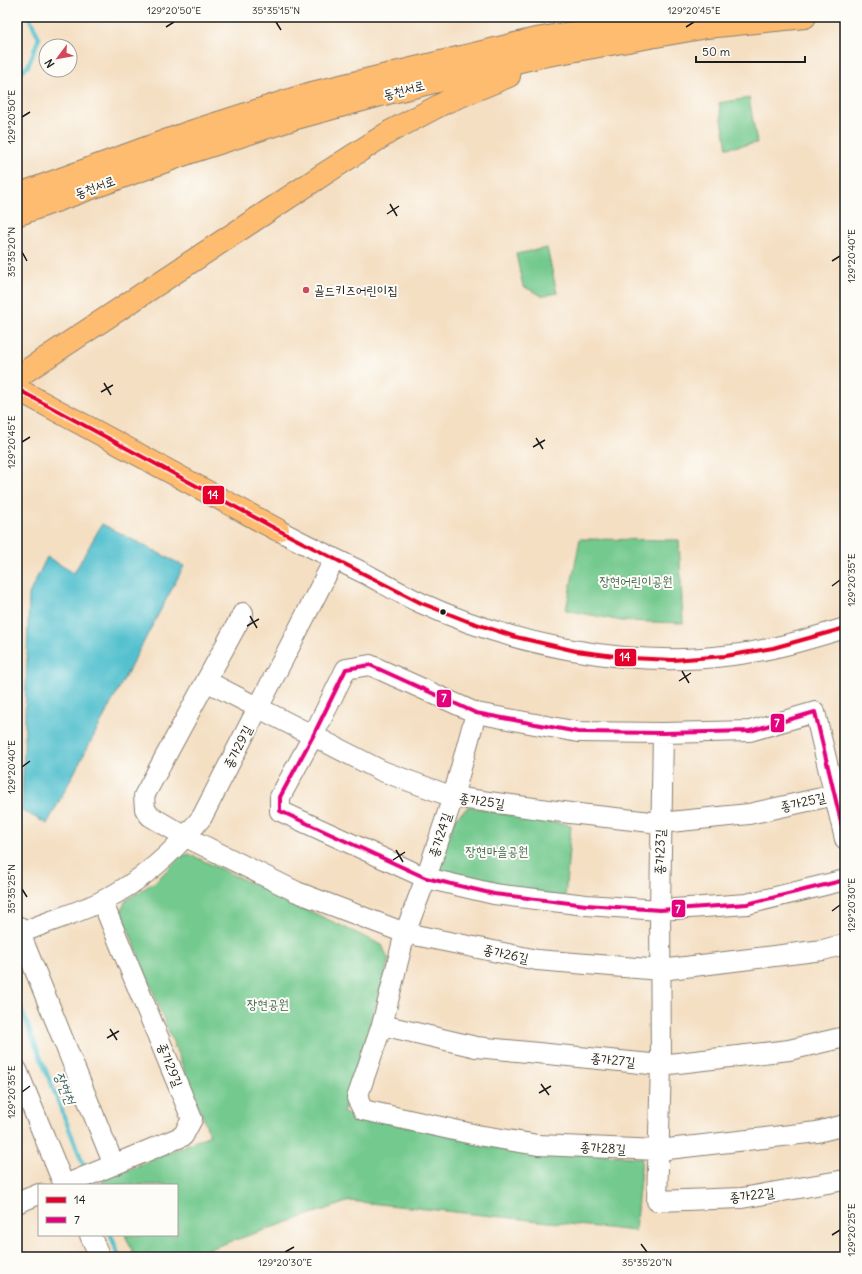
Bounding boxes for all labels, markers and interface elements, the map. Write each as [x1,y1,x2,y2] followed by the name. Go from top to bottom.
[147,4,201,17] text: 129°20'50"E
[252,4,300,17] text: 35°35'15"N
[667,4,721,17] text: 129°20'45"E
[38,38,78,78] north arrow
[696,38,805,64] scale bar
[702,44,731,59] text: 50 m
[42,56,57,70] text: N
[382,77,426,103] street label: 동천서로
[5,90,18,144] text: 129°20'50"E
[72,172,118,202] street label: 동천서로
[5,227,18,277] text: 35°35'20"N
[845,229,858,283] text: 129°20'40"E
[314,282,398,299] place label: 골드키즈어린이집
[301,285,311,295] marker: 골드키즈어린이집
[5,415,18,469] text: 129°20'45"E
[202,485,225,505] line badge: 14
[208,488,219,502] text: 14
[845,553,858,607] text: 129°20'35"E
[599,573,673,590] park label: 장현어린이공원
[438,607,448,617] unlabelled marker
[614,648,637,667] line badge: 14
[620,650,631,664] text: 14
[436,689,452,708] line badge: 7
[441,691,447,705] text: 7
[770,713,785,733] line badge: 7
[774,716,780,730] text: 7
[220,723,256,771] street label: 종가29길
[5,740,18,794] text: 129°20'40"E
[458,789,506,813] street label: 종가25길
[779,789,827,815] street label: 종가25길
[425,811,455,859] street label: 종가24길
[651,829,669,875] street label: 종가23길
[466,843,528,860] park label: 장현마을공원
[5,864,18,914] text: 35°35'25"N
[845,878,858,932] text: 129°20'30"E
[671,899,686,918] line badge: 7
[675,902,681,916] text: 7
[482,941,530,967] street label: 종가26길
[247,996,289,1013] park label: 장현공원
[154,1040,186,1090] street label: 종가29길
[590,1049,636,1071] street label: 종가27길
[5,1065,18,1119] text: 129°20'35"E
[50,1069,80,1109] water label: 장현천
[580,1138,626,1158] street label: 종가28길
[38,1184,178,1236] legend
[728,1184,776,1206] street label: 종가22길
[74,1192,86,1207] text: 14
[845,1203,858,1257] text: 129°20'25"E
[74,1212,80,1227] text: 7
[258,1256,312,1269] text: 129°20'30"E
[622,1256,672,1269] text: 35°35'20"N

